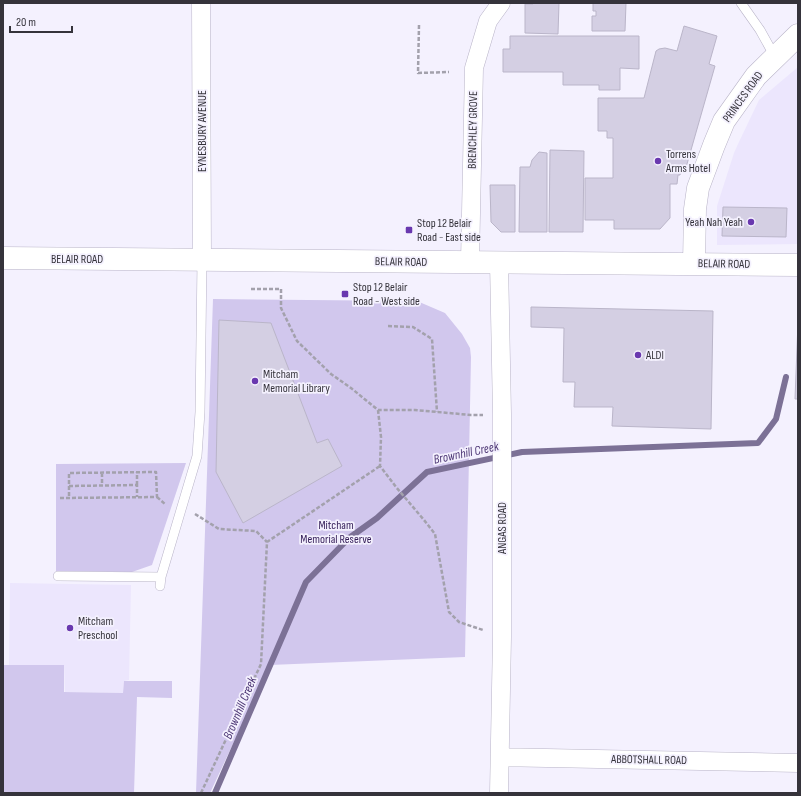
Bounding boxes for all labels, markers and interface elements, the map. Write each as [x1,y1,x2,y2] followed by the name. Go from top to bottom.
[10,8,72,34] scale bar
[16,15,36,30] text: 20 m
[719,69,767,125] street label: PRINCES ROAD
[195,90,210,172] street label: EYNESBURY AVENUE
[465,91,481,169] street label: BRENCHLEY GROVE
[665,147,710,176] place label: Torrens Arms Hotel
[653,156,663,166] marker: Torrens Arms Hotel
[685,215,743,230] place label: Yeah Nah Yeah
[417,216,481,245] place label: Stop 12 Belair Road - East side
[746,217,756,227] marker: Yeah Nah Yeah
[404,225,414,235] marker: Stop 12 Belair Road - East side
[51,252,103,267] street label: BELAIR ROAD
[375,254,427,270] street label: BELAIR ROAD
[698,256,750,272] street label: BELAIR ROAD
[353,280,420,309] place label: Stop 12 Belair Road - West side
[340,289,350,299] marker: Stop 12 Belair Road - West side
[645,348,664,363] place label: ALDI
[633,350,643,360] marker: ALDI
[263,367,330,396] place label: Mitcham Memorial Library
[250,376,260,386] marker: Mitcham Memorial Library
[432,438,501,468] water label: Brownhill Creek
[495,502,510,555] street label: ANGAS ROAD
[300,518,372,547] park label: Mitcham Memorial Reserve
[78,614,118,643] place label: Mitcham Preschool
[65,623,75,633] marker: Mitcham Preschool
[220,673,261,742] water label: Brownhill Creek
[610,752,687,768] street label: ABBOTSHALL ROAD

